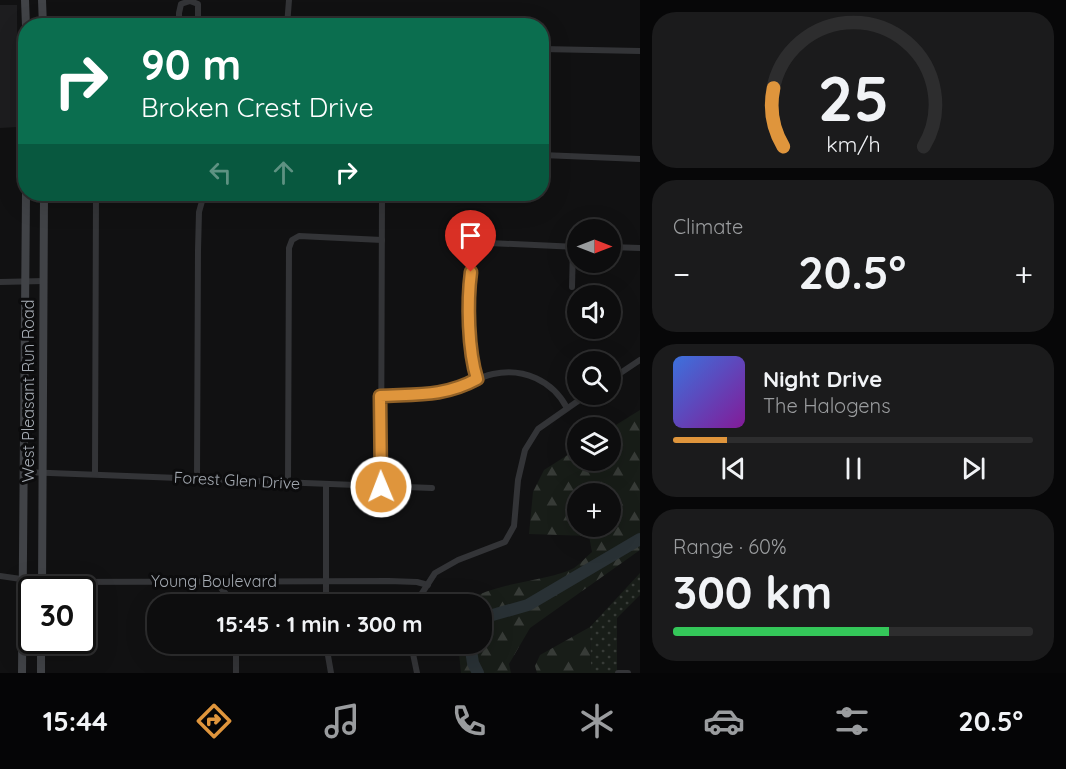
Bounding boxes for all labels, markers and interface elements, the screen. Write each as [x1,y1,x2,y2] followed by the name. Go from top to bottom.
[141,38,241,91] text: 90 m
[42,42,120,120] icon: right
[817,59,889,137] text: 25
[141,90,374,124] text: Broken Crest Drive
[826,131,880,157] text: km/h
[204,156,237,189] icon: left
[267,156,300,189] icon: ahead
[330,156,363,189] icon: right
[445,210,496,272] pin
[673,214,743,239] text: Climate
[454,219,487,252] icon: arrive
[567,219,621,273] north arrow
[567,219,621,537] map controls
[798,244,906,300] text: 20.5°
[673,253,690,294] text: −
[1014,253,1033,294] text: +
[567,285,621,339] button: sound
[18,300,38,482] street label: West Pleasant Run Road
[567,351,621,405] button: search
[763,365,882,393] text: Night Drive
[763,393,891,418] text: The Halogens
[567,417,621,471] button: layers
[717,452,750,485] icon: previous
[837,452,870,485] icon: pause
[957,452,990,485] icon: next
[349,455,413,519] position arrow
[173,467,301,493] street label: Forest Glen Drive
[567,483,621,537] button: +
[673,534,787,559] text: Range · 60%
[673,564,832,620] text: 300 km
[151,571,277,591] street label: Young Boulevard
[18,576,96,654] speed limit sign: 30
[217,610,422,638] text: 15:45 · 1 min · 300 m
[193,700,235,742] icon: directions
[321,700,363,742] icon: music
[448,700,490,742] icon: phone
[576,700,618,742] icon: climate
[703,700,745,742] icon: car
[831,700,873,742] icon: filters
[43,704,108,738] text: 15:44
[958,704,1023,738] text: 20.5°

